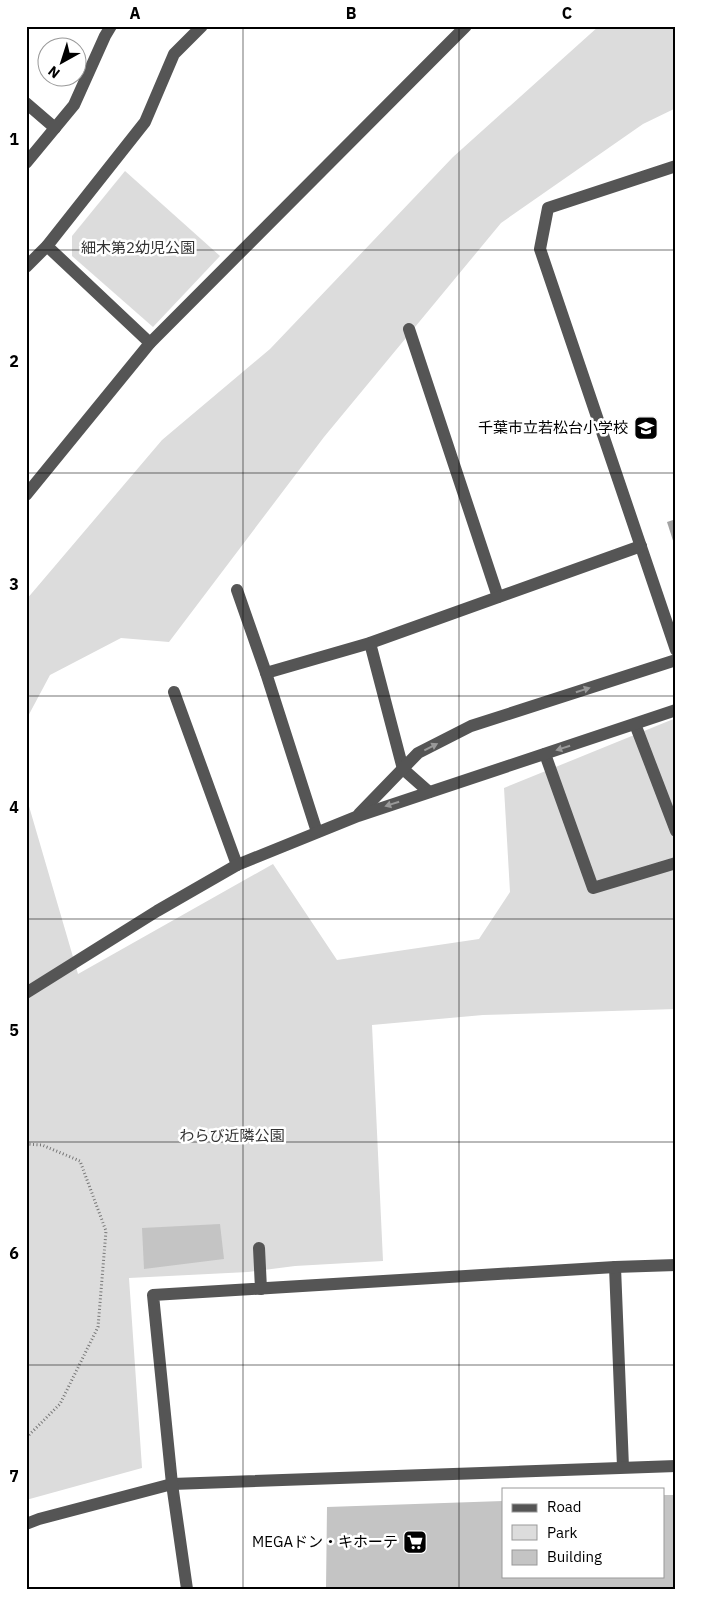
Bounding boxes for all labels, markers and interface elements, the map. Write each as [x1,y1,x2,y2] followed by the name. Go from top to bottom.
[130,3,141,23] text: A
[346,3,357,23] text: B
[562,3,572,23] text: C
[38,38,88,88] north arrow
[44,62,63,82] text: N
[9,129,19,149] text: 1
[81,238,195,257] park label: 細木第2幼児公園
[9,351,19,371] text: 2
[633,415,659,441] school or university icon: 千葉市立若松台小学校
[478,418,628,437] place label: 千葉市立若松台小学校
[9,574,19,594] text: 3
[576,686,591,694] one-way arrow
[424,743,438,751] one-way arrow
[555,744,570,752] one-way arrow
[9,797,19,817] text: 4
[384,800,399,808] one-way arrow
[9,1020,19,1040] text: 5
[179,1126,285,1145] park label: わらび近隣公園
[9,1243,19,1263] text: 6
[9,1466,19,1486] text: 7
[502,1488,664,1578] legend
[547,1497,582,1516] text: Road
[547,1523,577,1542] text: Park
[402,1529,428,1555] supermarket icon: MEGAドン・キホーテ
[252,1532,398,1551] place label: MEGAドン・キホーテ
[547,1547,602,1566] text: Building

